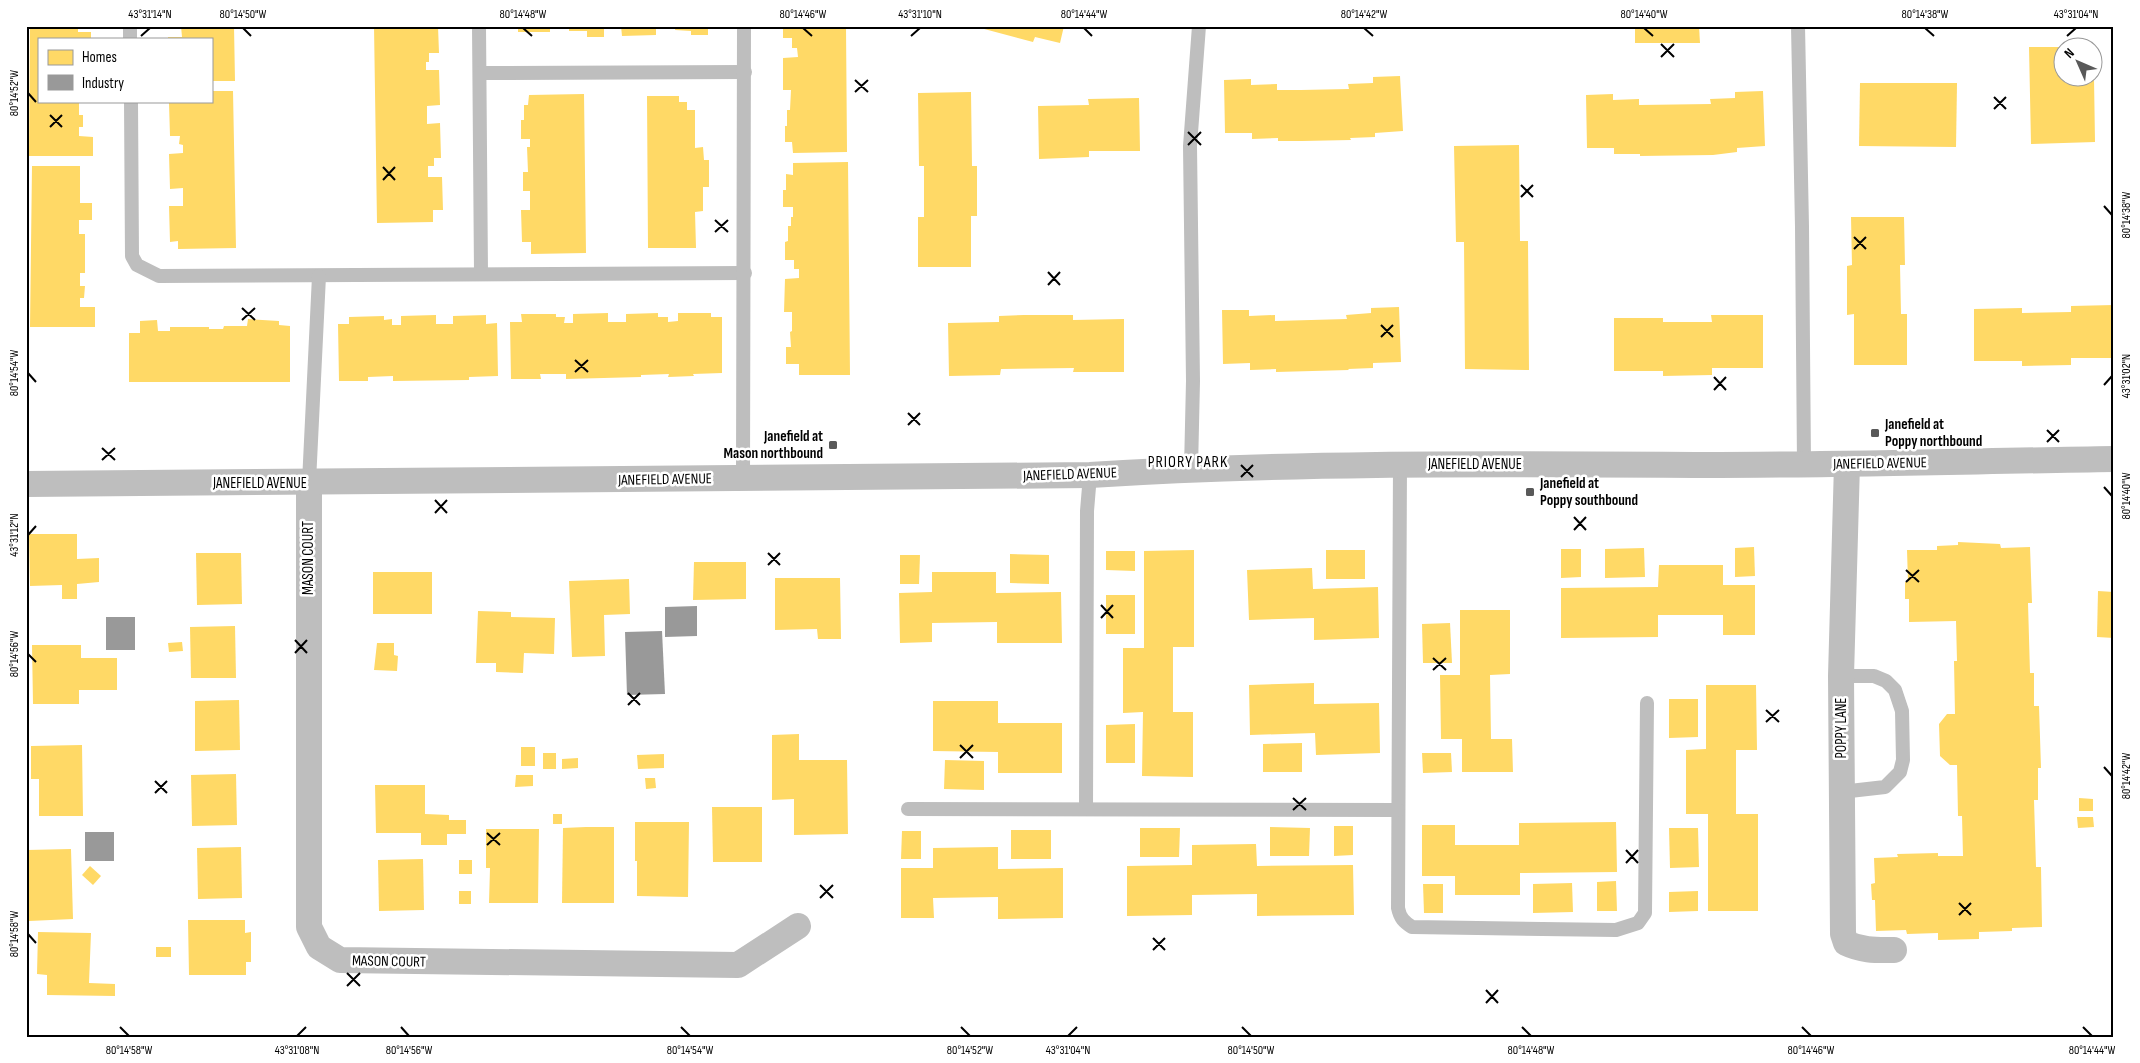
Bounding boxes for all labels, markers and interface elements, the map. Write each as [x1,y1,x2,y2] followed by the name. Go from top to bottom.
[128,7,172,22] text: 43°31'14"N
[220,7,267,22] text: 80°14'50"W
[500,7,547,22] text: 80°14'48"W
[780,7,827,22] text: 80°14'46"W
[898,7,942,22] text: 43°31'10"N
[1061,7,1108,22] text: 80°14'44"W
[1341,7,1387,22] text: 80°14'42"W
[1621,7,1668,22] text: 80°14'40"W
[1902,7,1949,22] text: 80°14'38"W
[2054,7,2098,22] text: 43°31'04"N
[38,38,212,102] legend
[2052,38,2102,88] north arrow
[2061,45,2078,62] text: N
[82,48,117,67] text: Homes
[7,70,22,116] text: 80°14'52"W
[82,74,124,93] text: Industry
[2119,191,2134,238] text: 80°14'38"W
[7,350,22,396] text: 80°14'54"W
[2119,354,2134,398] text: 43°31'02"N
[1884,415,1982,451] place label: Janefield at Poppy northbound
[724,427,823,463] place label: Janefield at Mason northbound
[1869,427,1881,439] marker: Janefield at Poppy northbound
[827,439,839,451] marker: Janefield at Mason northbound
[1148,453,1228,472] district label: PRIORY PARK
[1832,453,1927,474] street label: JANEFIELD AVENUE
[1427,455,1522,474] street label: JANEFIELD AVENUE
[1022,463,1117,486] street label: JANEFIELD AVENUE
[617,469,712,490] street label: JANEFIELD AVENUE
[2119,472,2134,519] text: 80°14'40"W
[212,474,307,493] street label: JANEFIELD AVENUE
[1539,474,1638,510] place label: Janefield at Poppy southbound
[1524,486,1536,498] marker: Janefield at Poppy southbound
[7,513,22,557] text: 43°31'12"N
[299,521,318,595] street label: MASON COURT
[7,630,22,677] text: 80°14'56"W
[1832,698,1851,758] street label: POPPY LANE
[2119,753,2134,799] text: 80°14'42"W
[7,911,22,957] text: 80°14'58"W
[352,951,426,972] street label: MASON COURT
[106,1043,152,1058] text: 80°14'58"W
[275,1043,319,1058] text: 43°31'08"N
[386,1043,433,1058] text: 80°14'56"W
[667,1043,713,1058] text: 80°14'54"W
[947,1043,993,1058] text: 80°14'52"W
[1046,1043,1090,1058] text: 43°31'04"N
[1228,1043,1275,1058] text: 80°14'50"W
[1508,1043,1555,1058] text: 80°14'48"W
[1788,1043,1835,1058] text: 80°14'46"W
[2069,1043,2116,1058] text: 80°14'44"W

